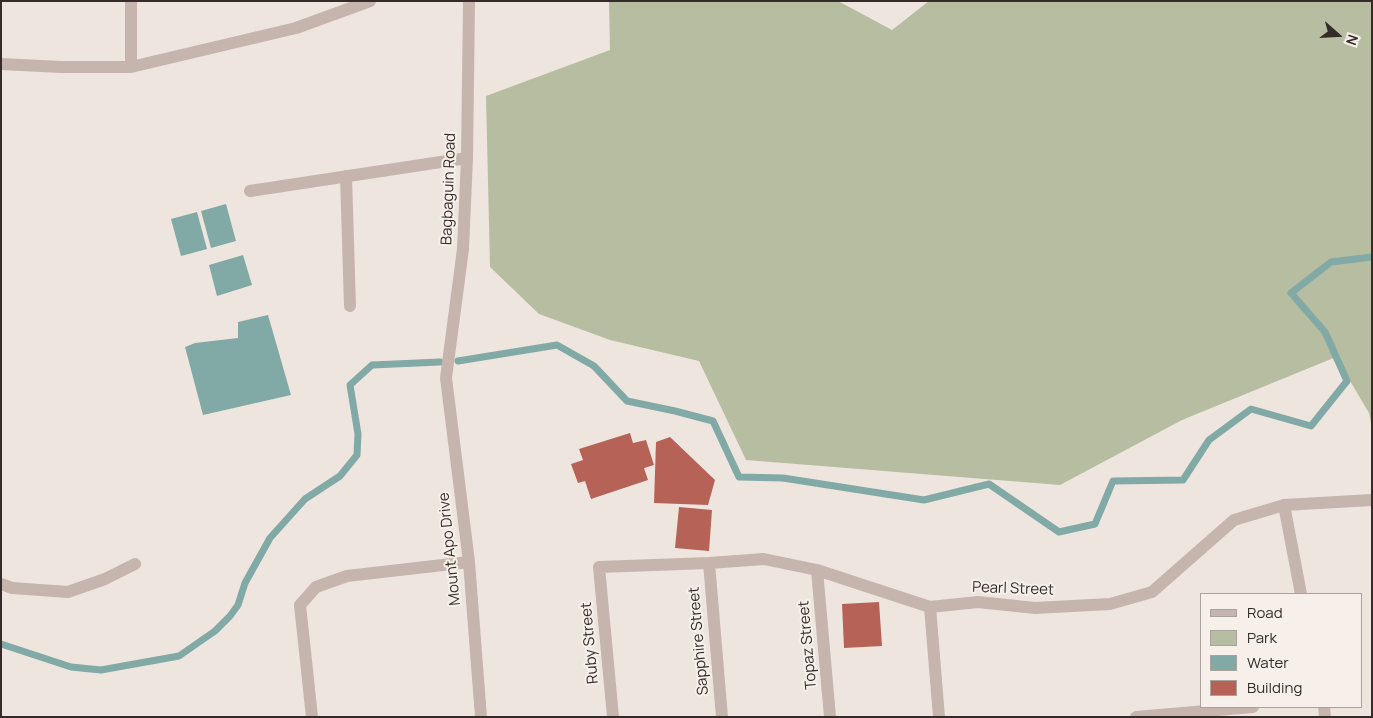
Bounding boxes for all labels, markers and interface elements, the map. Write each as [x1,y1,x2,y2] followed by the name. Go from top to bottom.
[1313,10,1363,60] north arrow
[1342,32,1363,48] text: N
[438,133,460,245] street label: Bagbaguin Road
[435,492,465,606] street label: Mount Apo Drive
[972,579,1054,599] street label: Pearl Street
[685,586,713,696] street label: Sapphire Street
[1200,593,1363,708] legend
[795,600,821,690] street label: Topaz Street
[577,601,603,685] street label: Ruby Street
[1247,602,1283,623] text: Road
[1247,627,1277,648] text: Park
[1247,652,1289,673] text: Water
[1247,677,1302,698] text: Building

